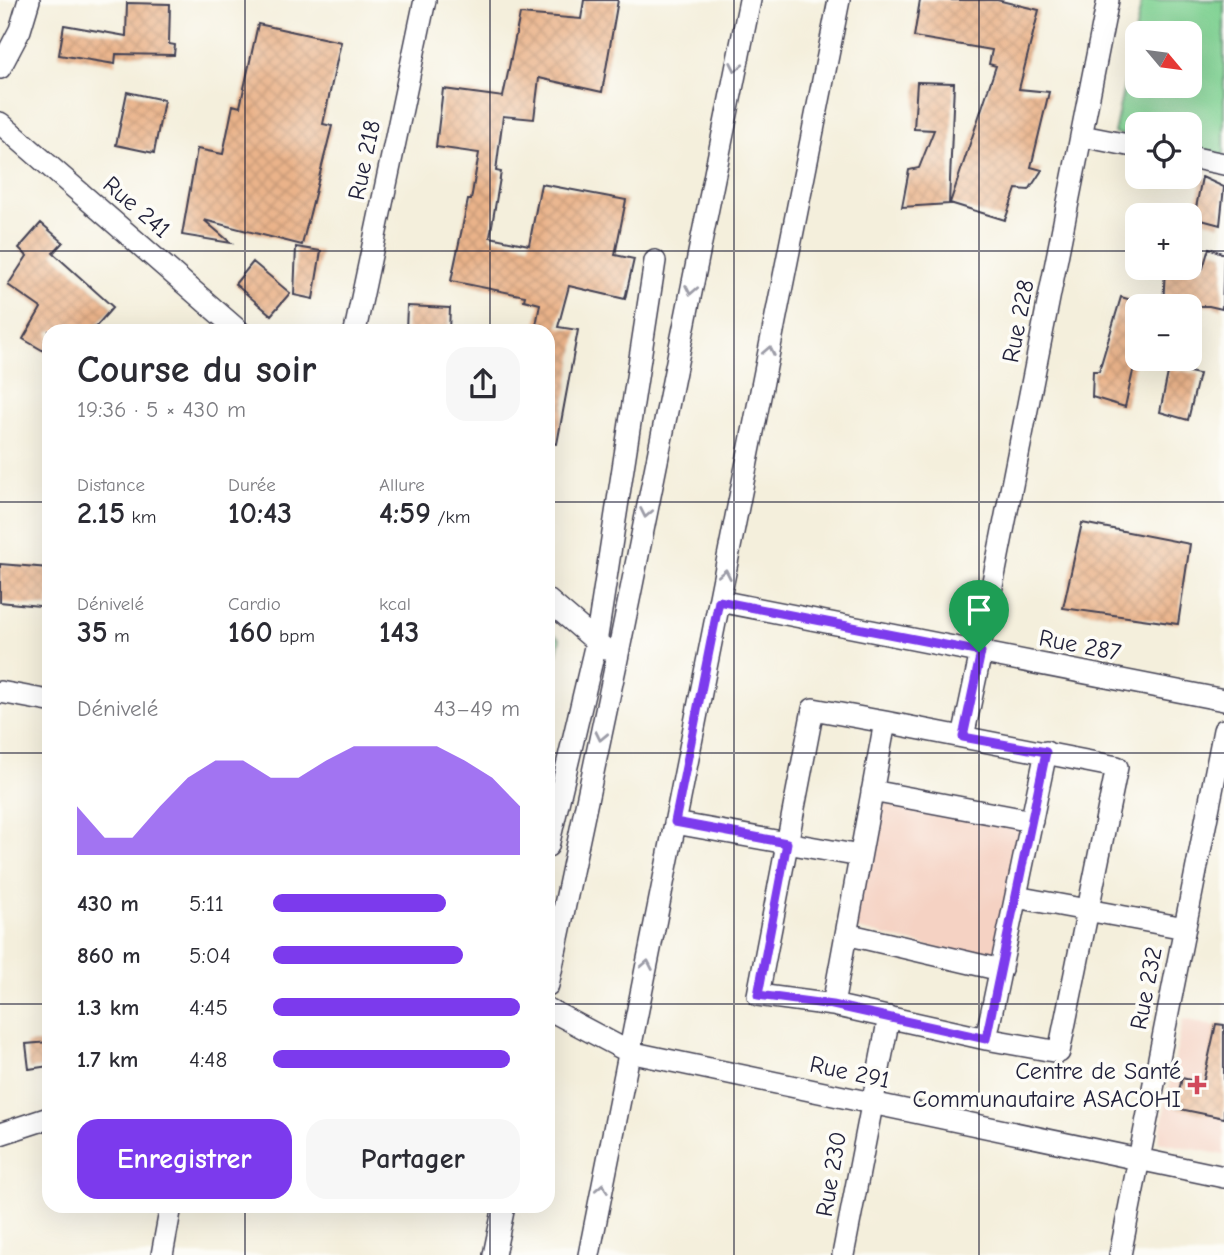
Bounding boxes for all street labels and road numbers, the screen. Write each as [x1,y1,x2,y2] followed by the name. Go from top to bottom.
[342,117,386,203] street label: Rue 218
[98,170,176,244] street label: Rue 241
[996,277,1040,365] street label: Rue 228
[1037,623,1123,667] street label: Rue 287
[1124,944,1168,1032] street label: Rue 232
[807,1050,893,1094] street label: Rue 291
[810,1129,852,1219] street label: Rue 230

